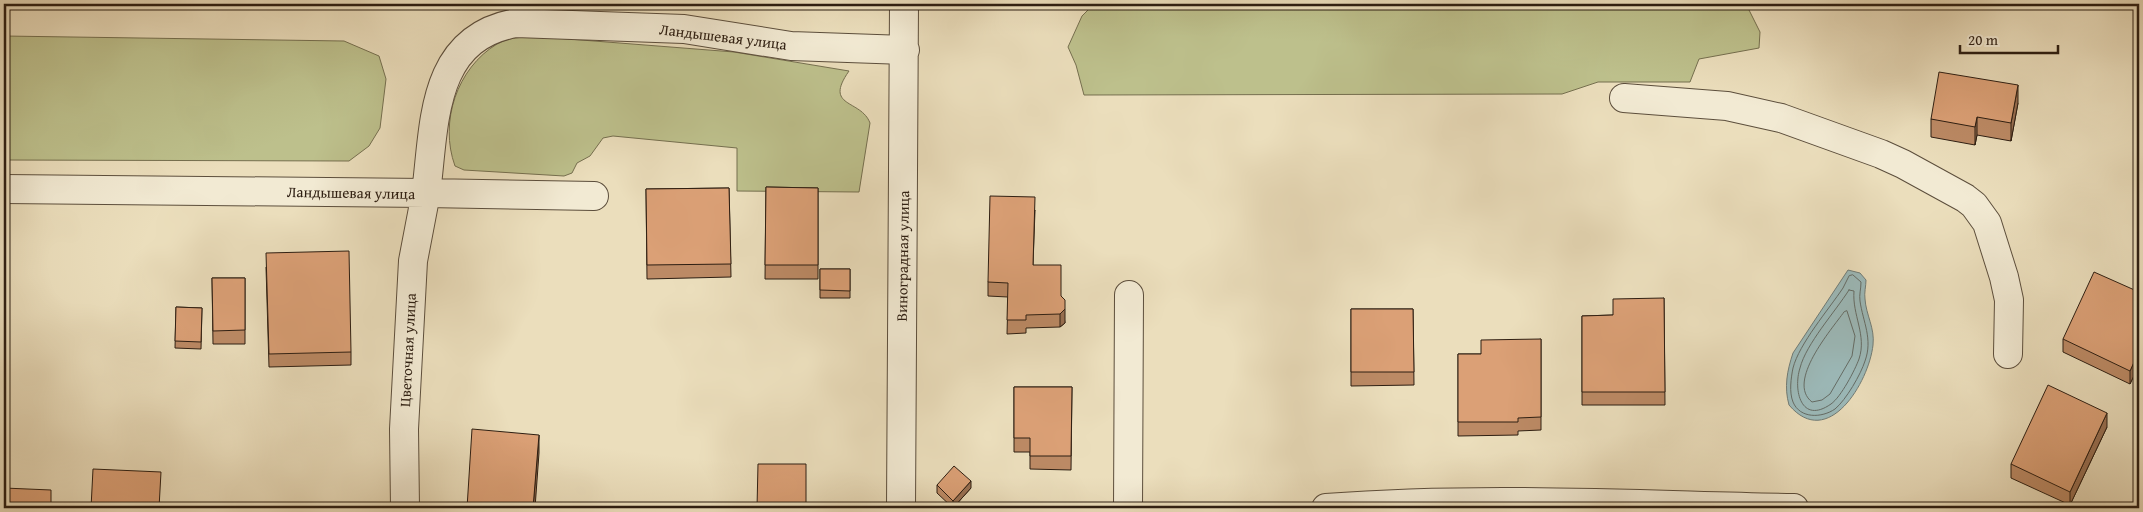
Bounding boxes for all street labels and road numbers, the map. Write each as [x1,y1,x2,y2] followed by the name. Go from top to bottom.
[658,18,789,55] street label: Ландышевая улица
[287,181,416,204] street label: Ландышевая улица
[891,190,914,322] street label: Виноградная улица
[394,292,421,408] street label: Цветочная улица

